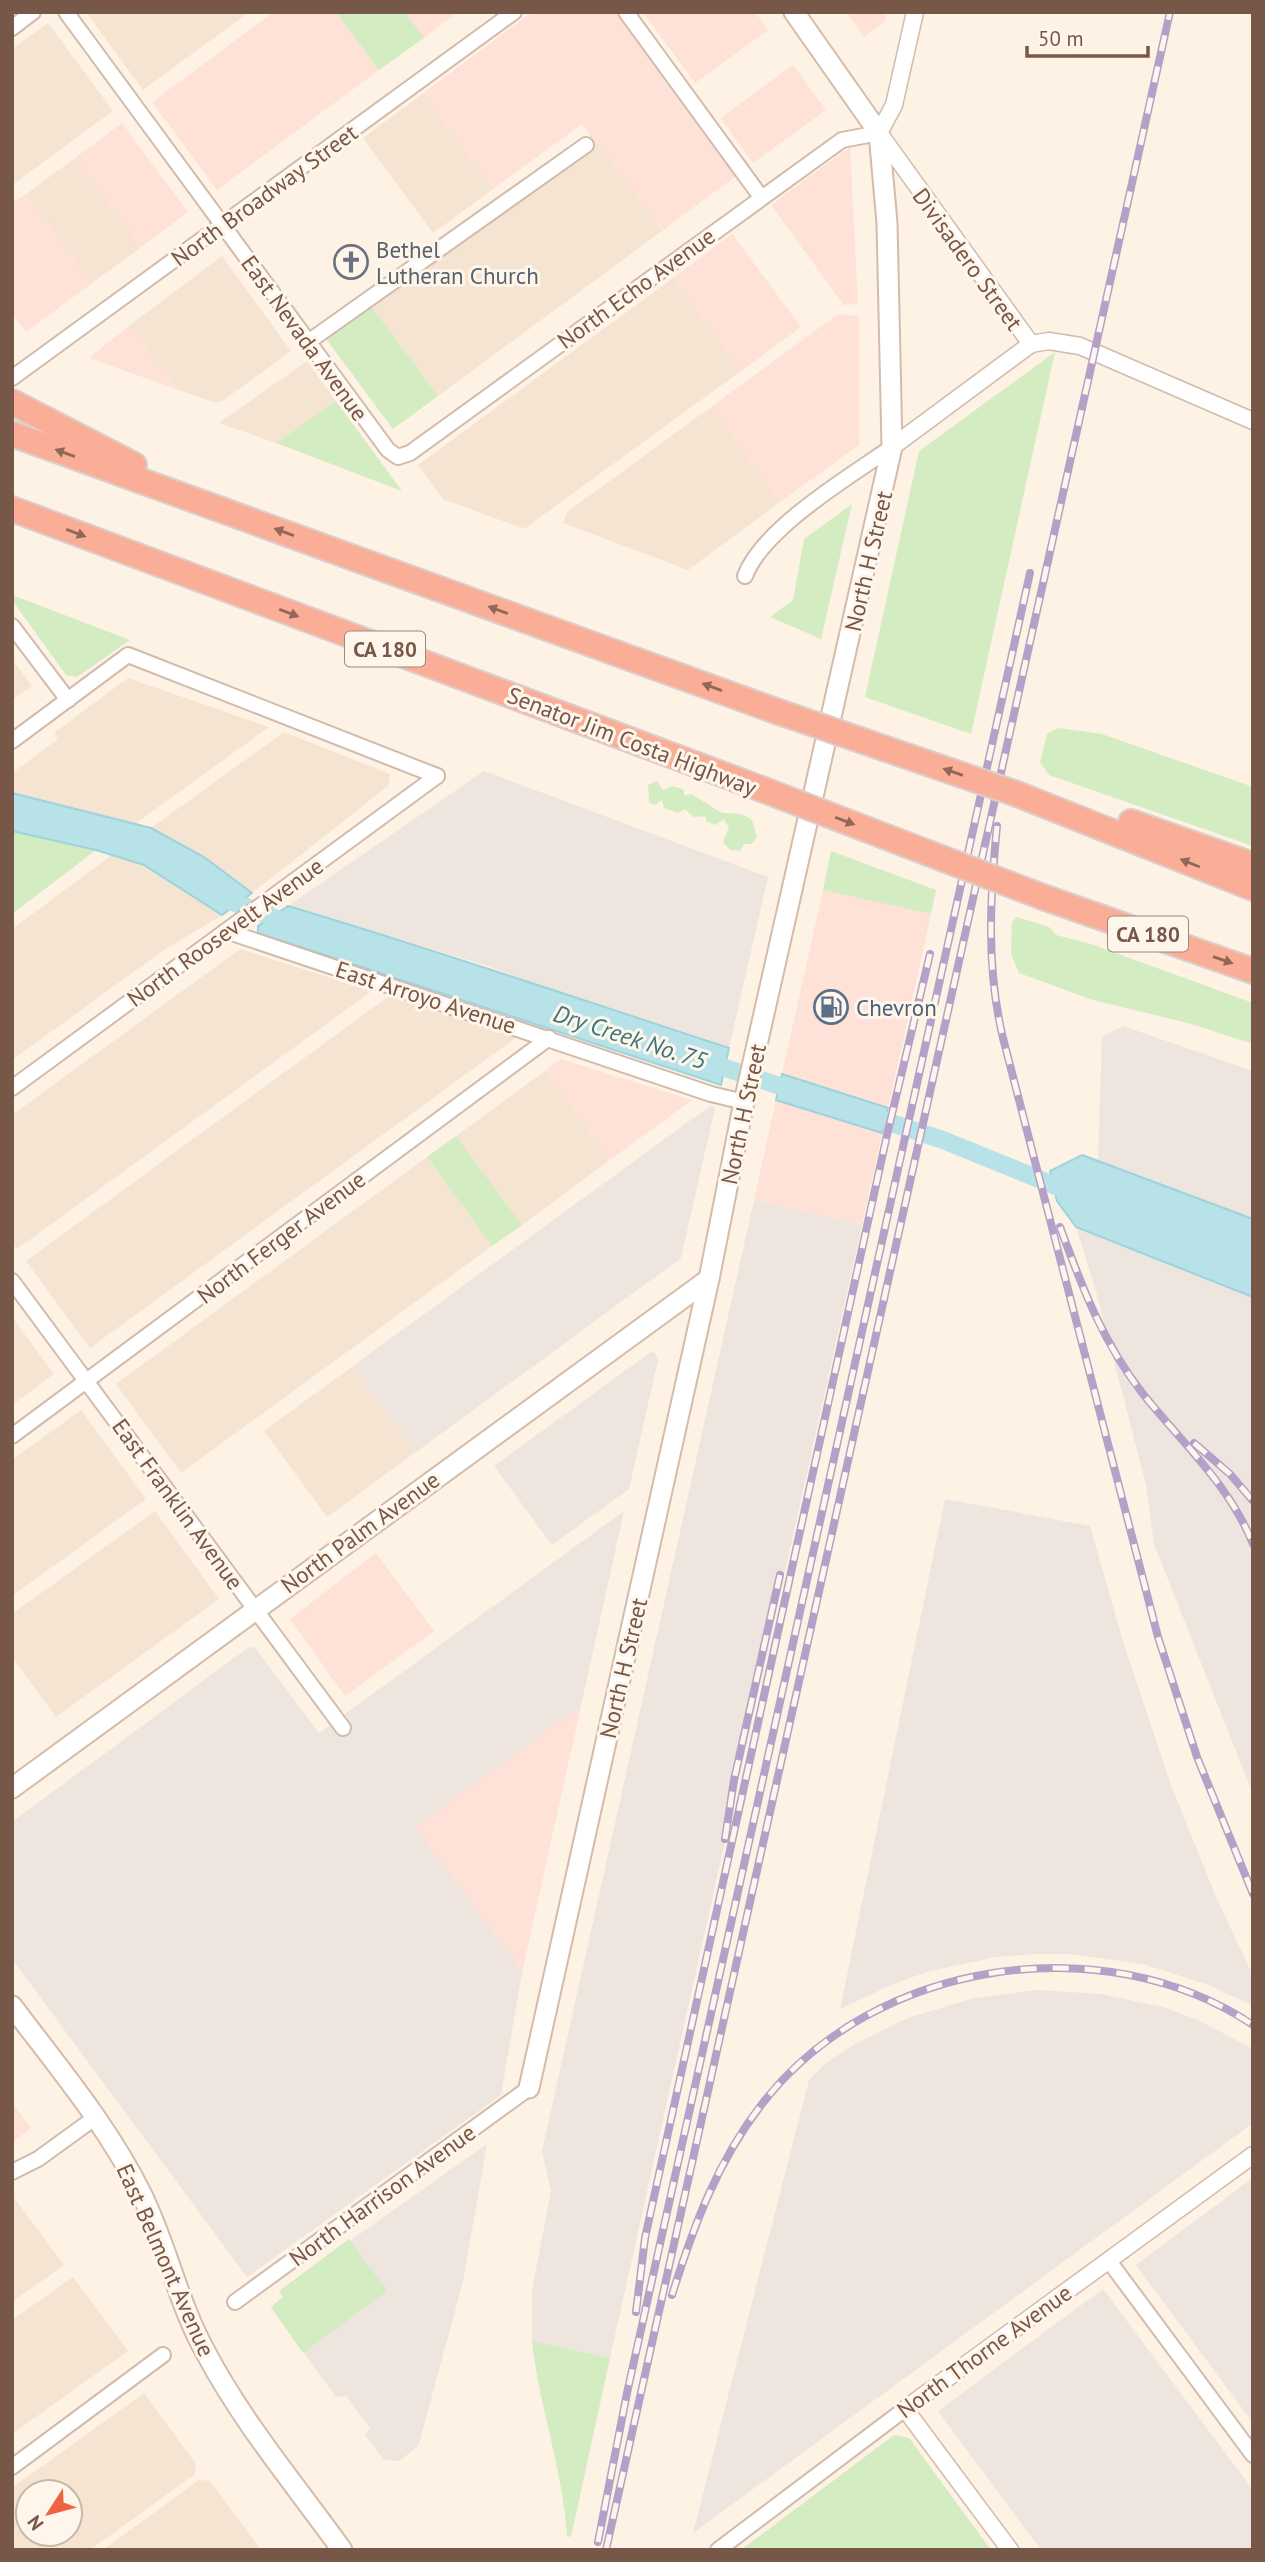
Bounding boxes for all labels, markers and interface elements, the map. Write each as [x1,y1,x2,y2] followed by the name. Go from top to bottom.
[1027,14,1148,58] scale bar
[1038,25,1084,52] text: 50 m
[165,118,363,272] street label: North Broadway Street
[907,182,1029,336] street label: Divisadero Street
[552,221,720,355] street label: North Echo Avenue
[376,235,539,290] place label: Bethel Lutheran Church
[332,243,370,281] church icon: Bethel Lutheran Church
[235,250,375,426] street label: East Nevada Avenue
[55,447,76,458] one-way arrow
[838,488,898,634] street label: North H Street
[273,526,294,537] one-way arrow
[66,528,87,539] one-way arrow
[487,604,508,615] one-way arrow
[279,607,300,618] one-way arrow
[345,632,425,666] road number: CA 180
[503,680,761,802] street label: Senator Jim Costa Highway
[701,682,722,693] one-way arrow
[942,766,963,777] one-way arrow
[835,816,856,827] one-way arrow
[121,851,329,1013] street label: North Roosevelt Avenue
[1179,857,1200,868] one-way arrow
[1108,916,1188,951] road number: CA 180
[332,954,520,1040] street label: East Arroyo Avenue
[1212,955,1233,966] one-way arrow
[812,988,850,1026] fuel station icon: Chevron
[856,993,937,1022] place label: Chevron
[549,998,711,1077] water label: Dry Creek No. 75
[714,1041,772,1187] street label: North H Street
[191,1164,371,1310] street label: North Ferger Avenue
[106,1413,250,1595] street label: East Franklin Avenue
[275,1465,445,1599] street label: North Palm Avenue
[593,1595,653,1741] street label: North H Street
[283,2118,481,2272] street label: North Harrison Avenue
[110,2159,222,2361] street label: East Belmont Avenue
[891,2278,1077,2424] street label: North Thorne Avenue
[14,2478,84,2548] north arrow
[22,2511,49,2535] text: N

